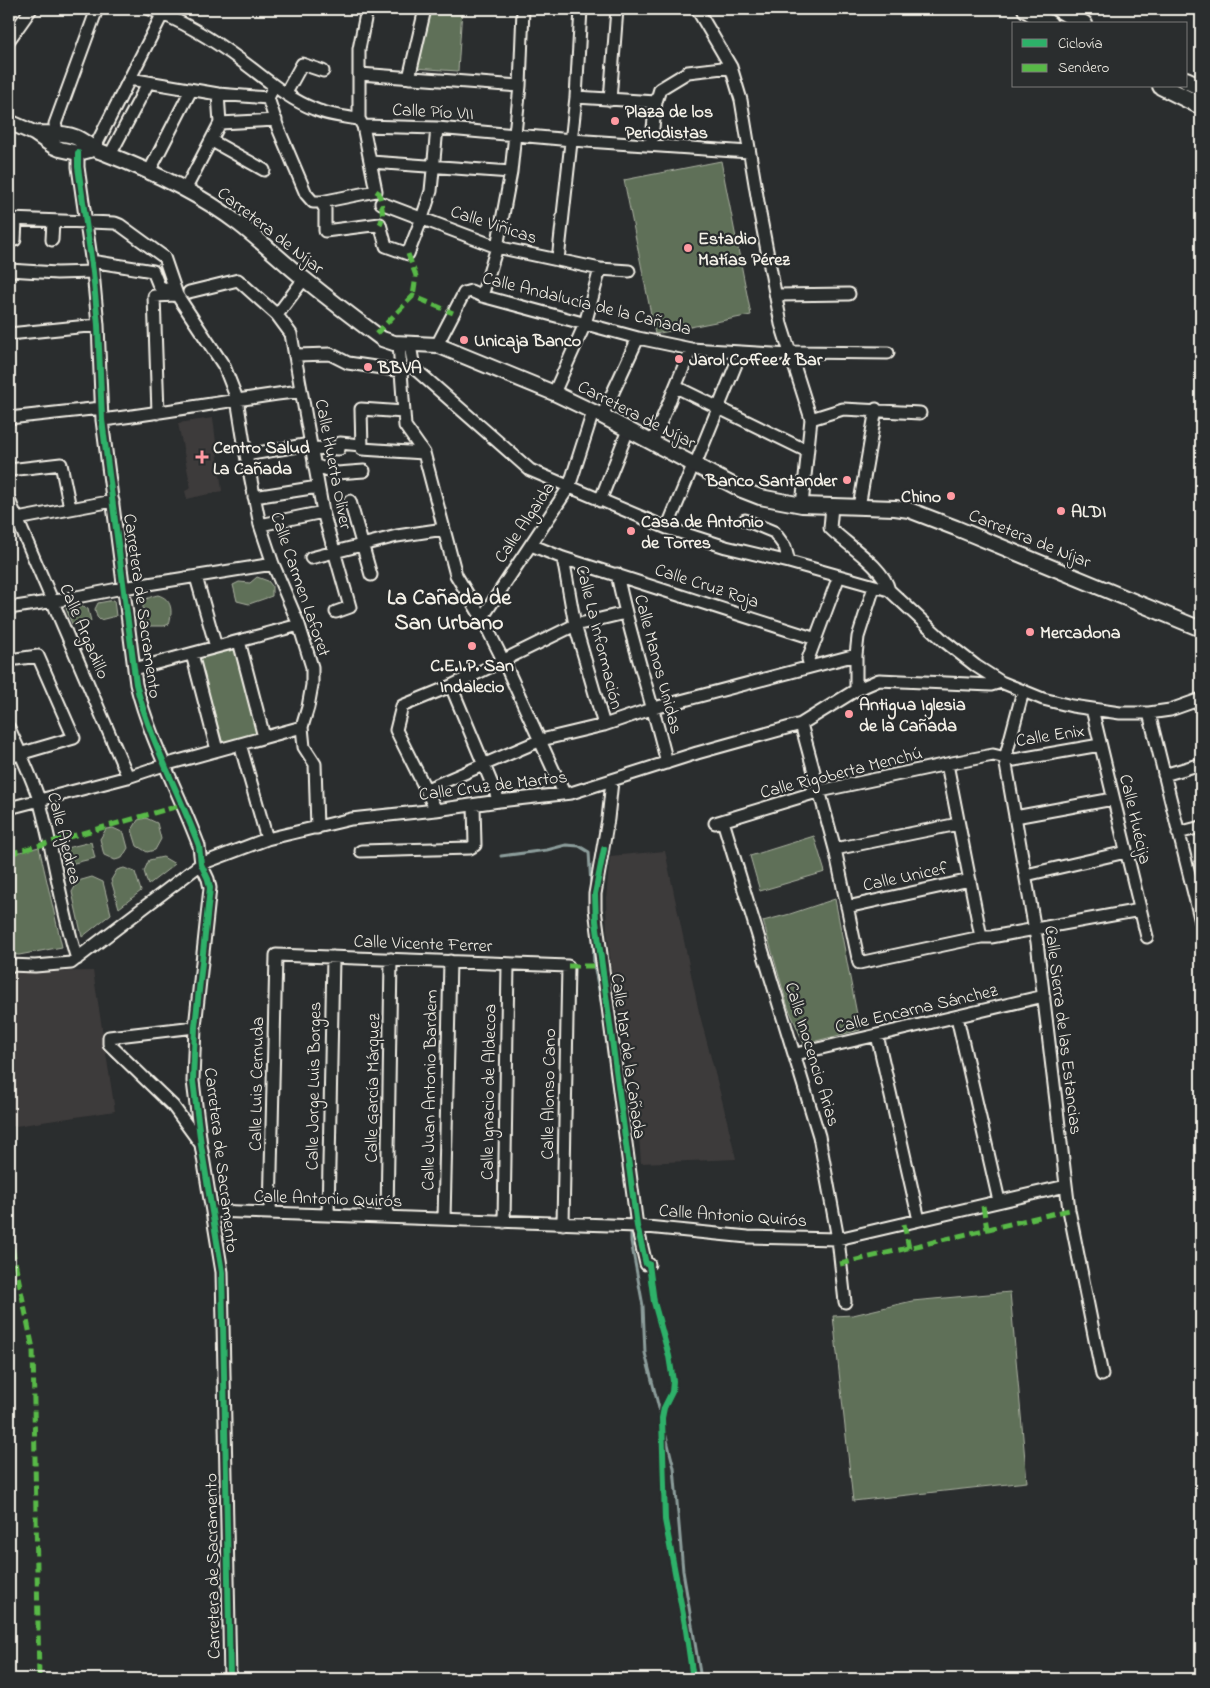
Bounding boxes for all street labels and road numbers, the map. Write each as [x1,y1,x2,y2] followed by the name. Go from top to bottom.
[391,98,474,128] street label: Calle Pío VII
[211,181,329,282] street label: Carretera de Níjar
[447,200,540,252] street label: Calle Viñicas
[479,266,694,344] street label: Calle Andalucía de la Cañada
[572,375,700,457] street label: Carretera de Níjar
[307,397,357,532] street label: Calle Huerta Oliver
[489,477,563,570] street label: Calle Algaida
[964,504,1095,576] street label: Carretera de Níjar
[262,509,336,661] street label: Calle Carmen Laforet
[115,512,167,700] street label: Carretera de Sacramento
[651,558,762,616] street label: Calle Cruz Roja
[568,563,629,712] street label: Calle La Información
[50,580,115,684] street label: Calle Argadillo
[626,592,688,737] street label: Calle Manos Unidas
[1014,719,1087,755] street label: Calle Enix
[758,741,926,808] street label: Calle Rigoberta Menchú
[417,765,569,809] street label: Calle Cruz de Martos
[1111,772,1157,867] street label: Calle Huécija
[39,790,87,887] street label: Calle Ajedrea
[861,856,951,900] street label: Calle Unicef
[1036,924,1088,1136] street label: Calle Sierra de las Estancias
[353,930,493,960] street label: Calle Vicente Ferrer
[603,972,652,1141] street label: Calle Mar de la Cañada
[777,979,845,1130] street label: Calle Inocencio Arias
[833,979,1001,1041] street label: Calle Encarna Sánchez
[416,989,446,1191] street label: Calle Juan Antonio Bardem
[301,1001,330,1171] street label: Calle Jorge Luis Borges
[475,1004,506,1180] street label: Calle Ignacio de Aldecoa
[360,1013,388,1163] street label: Calle García Márquez
[244,1017,272,1152] street label: Calle Luis Cernuda
[536,1028,564,1160] street label: Calle Alonso Cano
[196,1066,244,1254] street label: Carretera de Sacramento
[253,1184,403,1216] street label: Calle Antonio Quirós
[658,1199,808,1235] street label: Calle Antonio Quirós
[199,1473,229,1659] street label: Carretera de Sacramento

